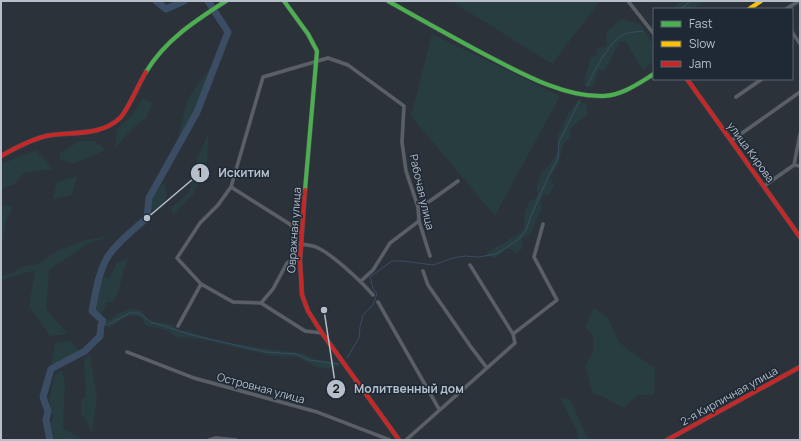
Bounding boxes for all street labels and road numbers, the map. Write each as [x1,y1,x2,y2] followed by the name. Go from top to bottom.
[724,119,778,185] street label: улица Кирова
[407,153,438,231] street label: Рабочая улица
[283,186,304,273] street label: Овражная улица
[677,363,780,429] street label: 2-я Кирпичная улица
[216,369,307,406] street label: Островная улица

